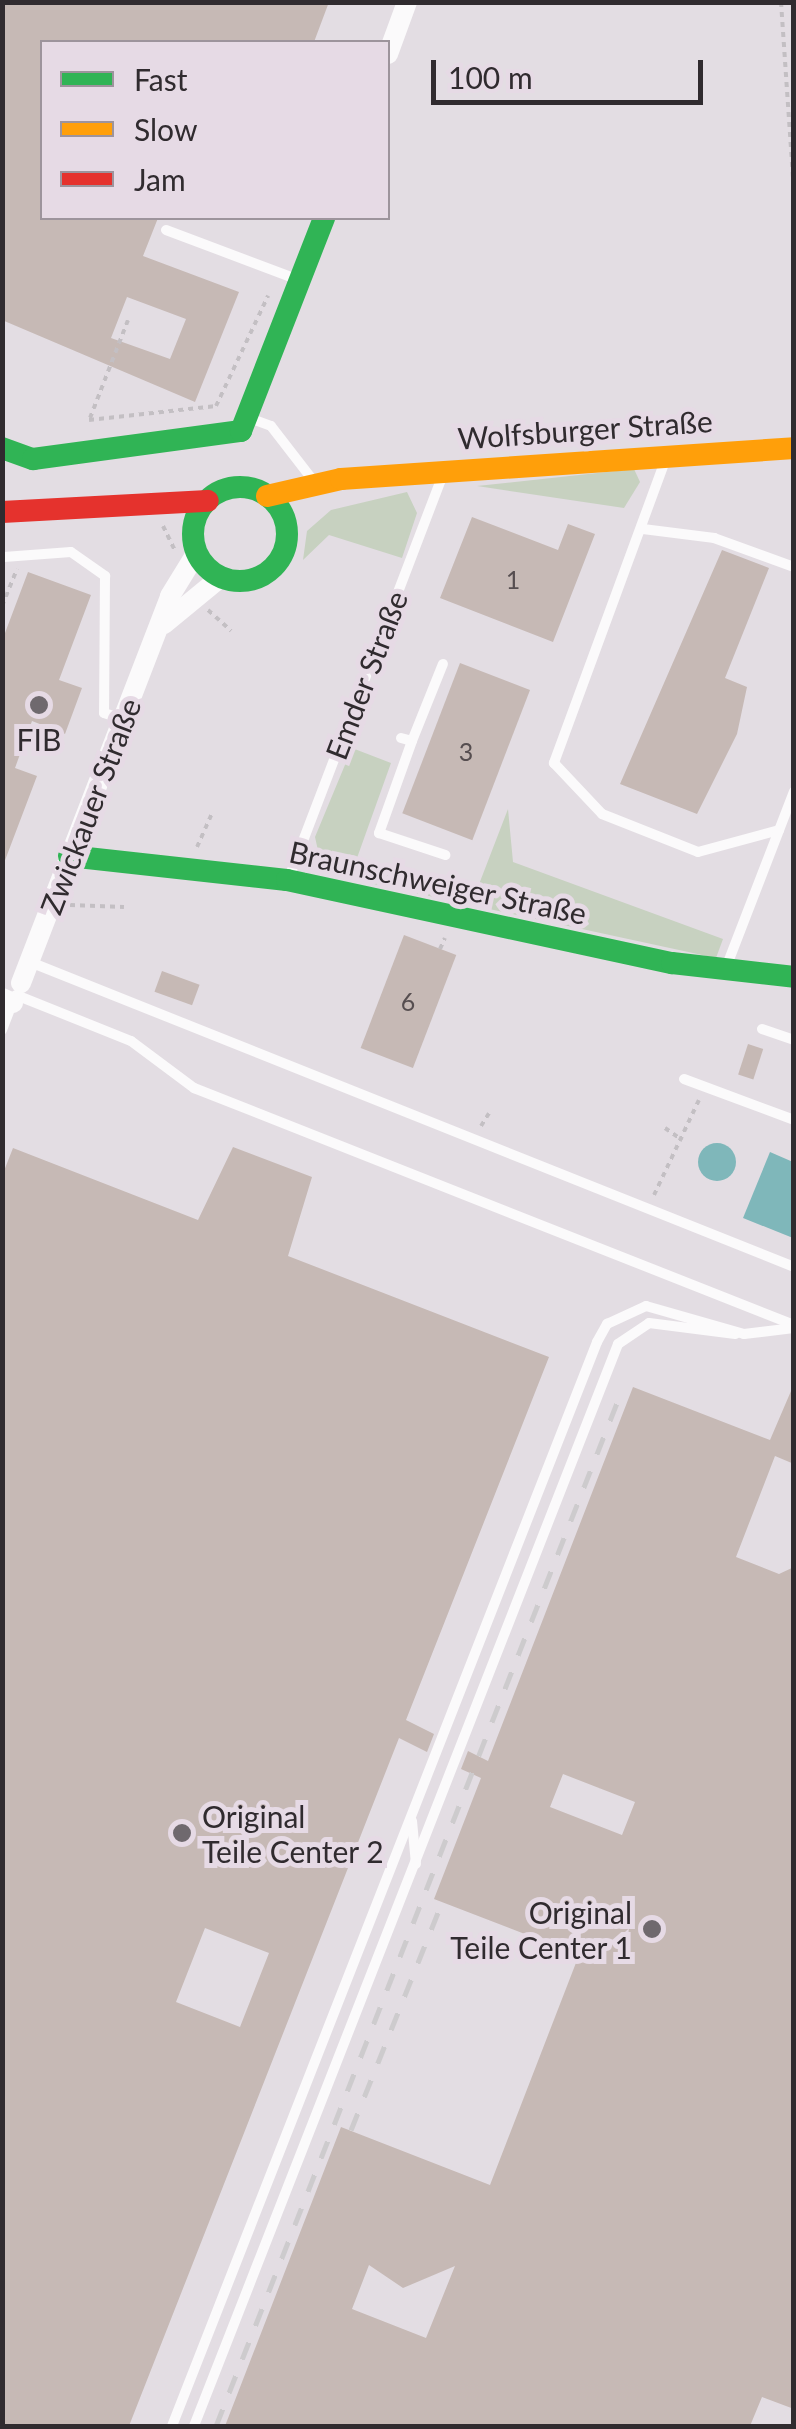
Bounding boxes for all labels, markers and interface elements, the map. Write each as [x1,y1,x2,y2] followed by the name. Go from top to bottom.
[40,40,390,220] legend
[436,40,708,102] scale bar
[448,59,533,95] text: 100 m
[134,61,188,97] text: Fast
[134,111,197,147] text: Slow
[134,161,186,197] text: Jam
[456,402,714,456] street label: Wolfsburger Straße
[506,564,520,594] house number: 1
[317,585,415,765] street label: Emder Straße
[32,693,148,919] street label: Zwickauer Straße
[28,694,50,716] marker: FIB
[17,721,61,757] place label: FIB
[459,736,473,766] house number: 3
[286,833,590,931] street label: Braunschweiger Straße
[401,986,415,1016] house number: 6
[202,1798,384,1868] place label: Original Teile Center 2
[171,1822,193,1844] marker: Original Teile Center 2
[450,1894,632,1964] place label: Original Teile Center 1
[641,1918,663,1940] marker: Original Teile Center 1

